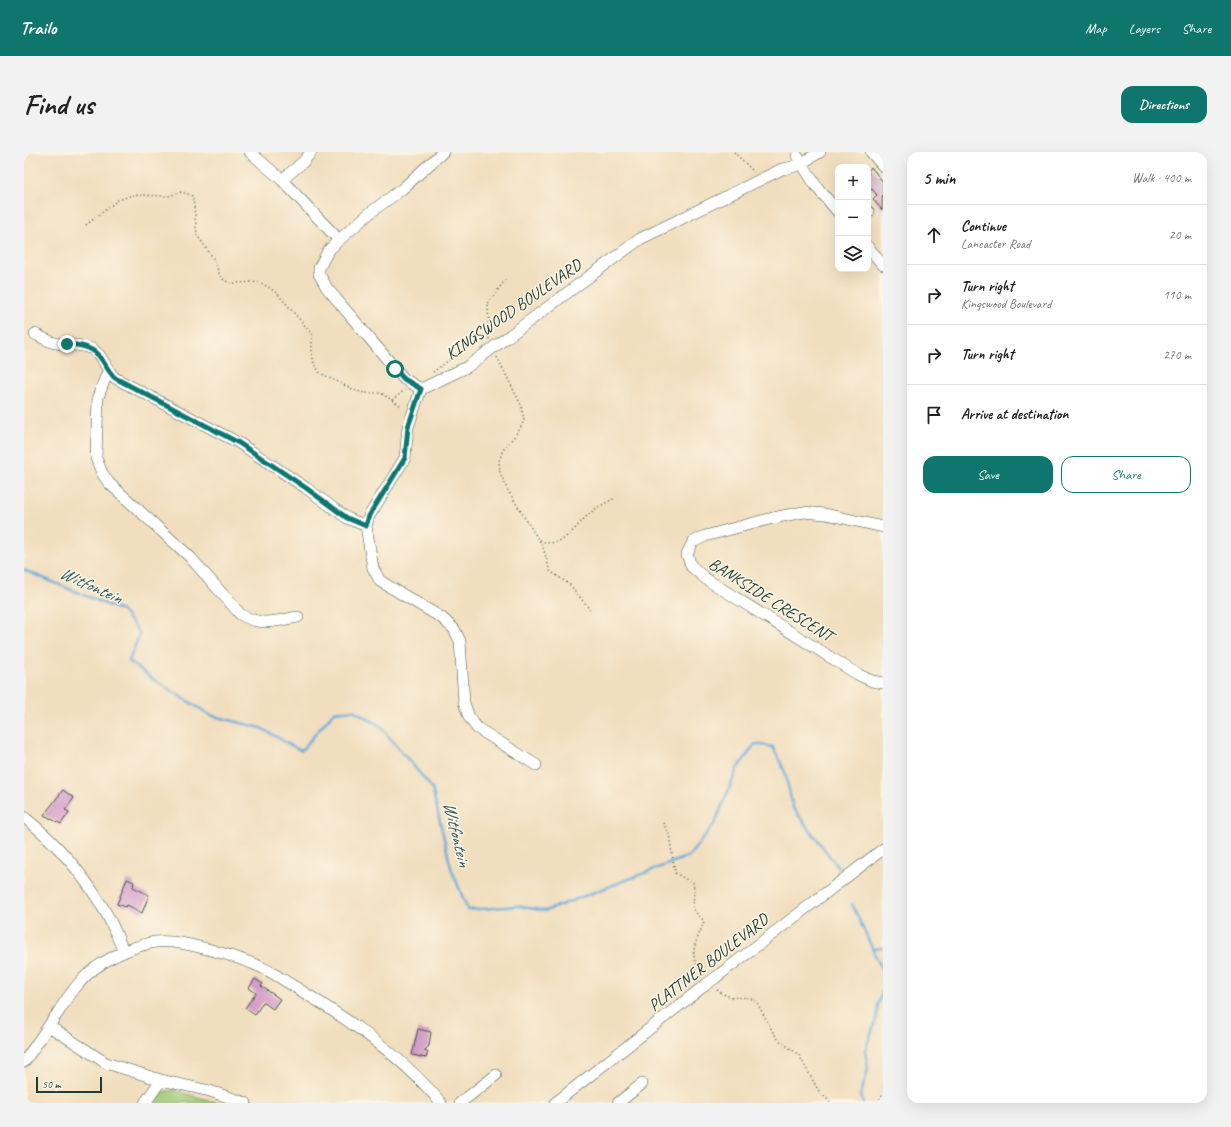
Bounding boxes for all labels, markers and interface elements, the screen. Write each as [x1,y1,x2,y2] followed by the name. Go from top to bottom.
[20,16,56,40] text: Trailo
[1085,20,1107,37] text: Map
[1129,20,1160,37] text: Layers
[1182,20,1211,37] text: Share
[1121,86,1207,123] button: Directions
[24,87,94,122] text: Find us
[835,164,871,272] map controls
[835,164,871,200] button: +
[923,168,955,189] text: 5 min
[1132,170,1191,186] text: Walk · 400 m
[835,200,871,236] button: −
[961,217,1006,236] text: Continue
[923,224,945,246] icon: ahead
[1169,227,1191,243] text: 20 m
[835,236,871,272] button: layers
[961,236,1030,252] text: Lancaster Road
[441,254,586,364] street label: KINGSWOOD BOULEVARD
[961,277,1014,296] text: Turn right
[923,284,945,306] icon: right
[1163,287,1191,303] text: 110 m
[961,296,1051,312] text: Kingswood Boulevard
[58,335,76,353] route end
[923,344,945,366] icon: right
[961,345,1014,364] text: Turn right
[1163,347,1191,363] text: 270 m
[386,360,404,378] route start
[923,404,945,426] icon: arrive
[961,405,1068,424] text: Arrive at destination
[923,456,1053,493] button: Save
[1061,456,1191,493] button: Share
[705,553,840,648] street label: BANKSIDE CRESCENT
[56,562,127,609] water label: Witfontein
[438,799,476,870] water label: Witfontein
[644,908,774,1016] street label: PLATTNER BOULEVARD
[36,1075,102,1094] scale bar
[42,1077,61,1091] text: 50 m

